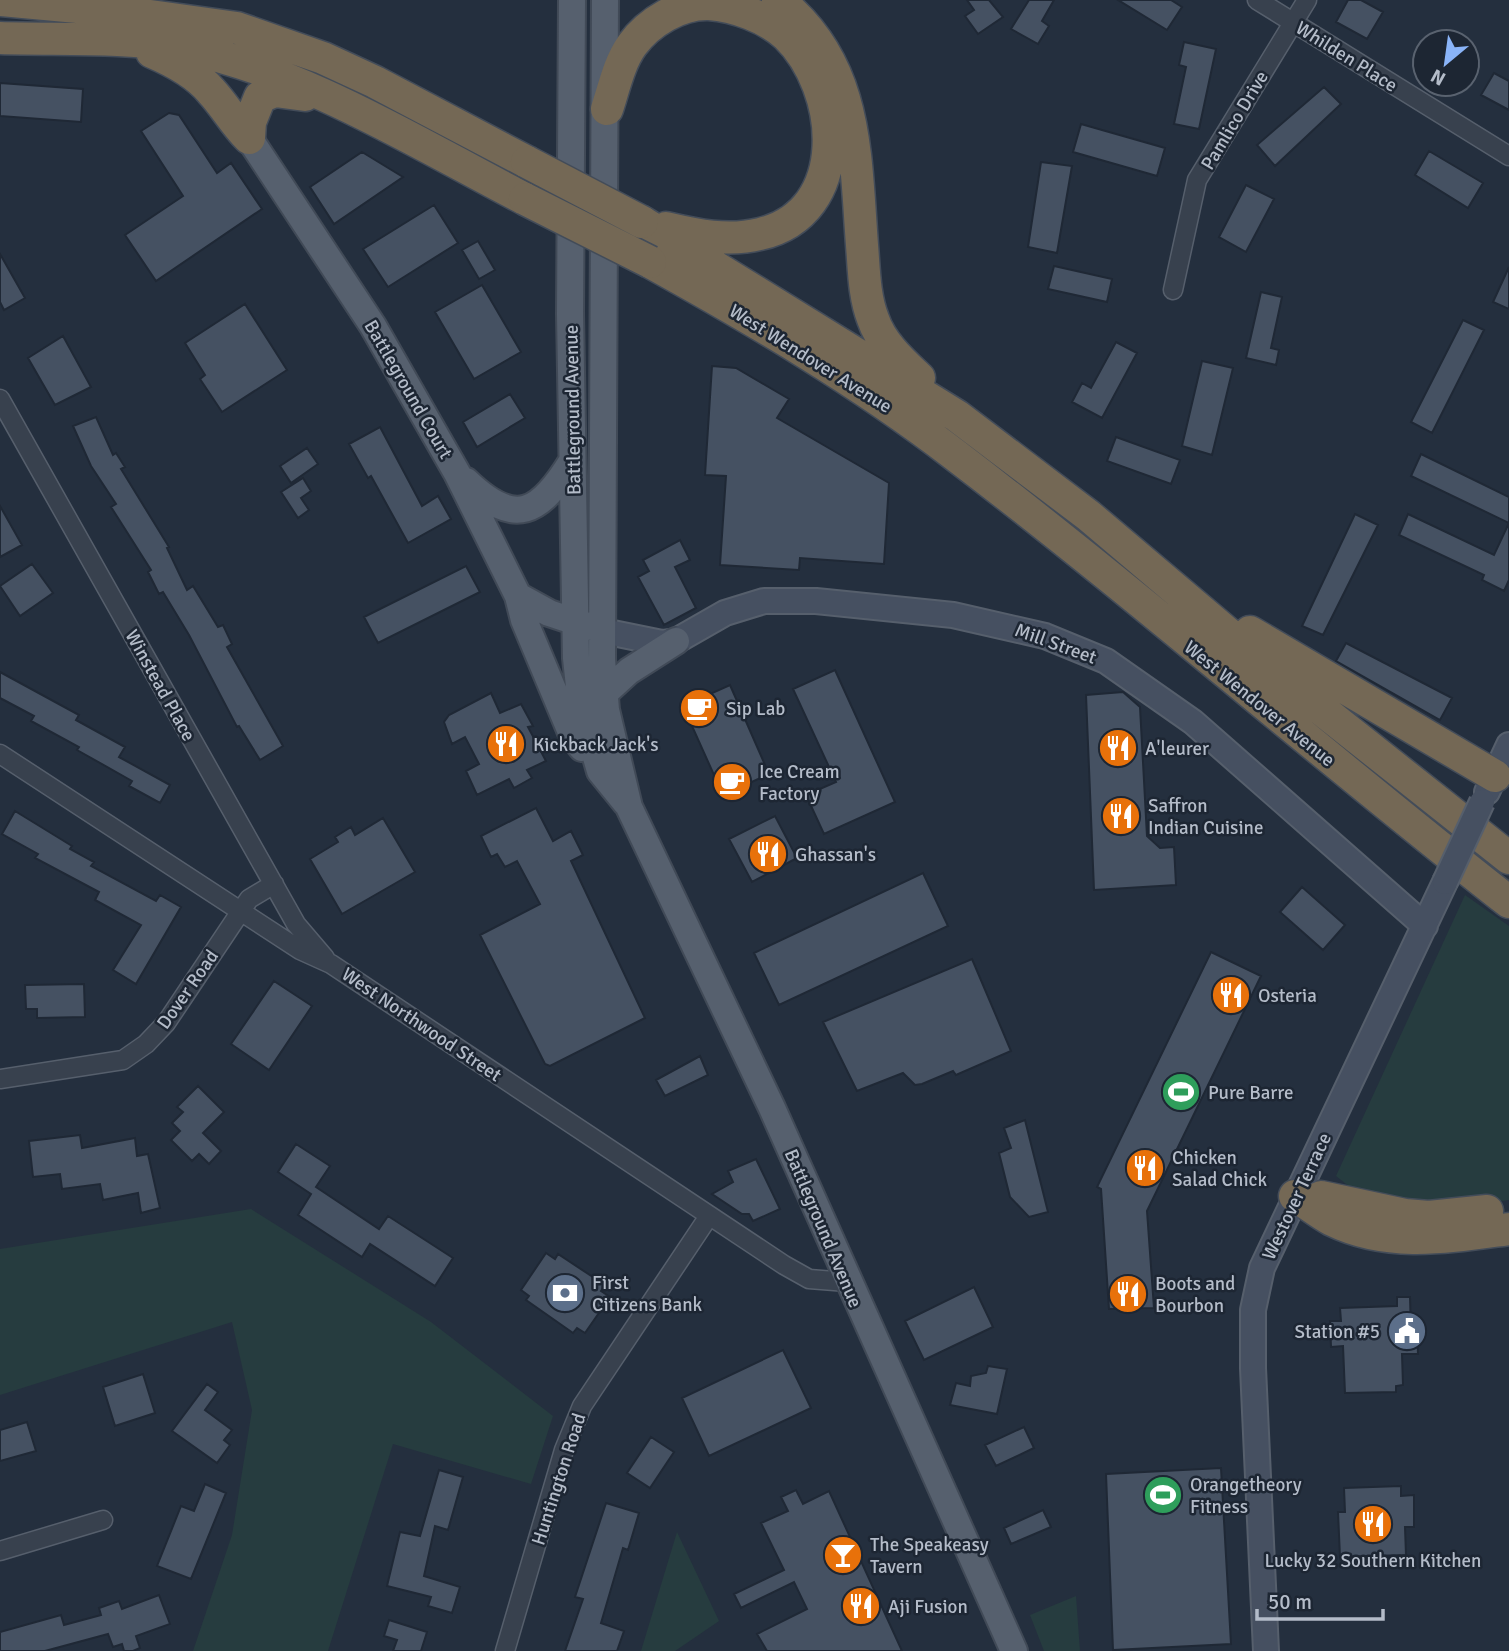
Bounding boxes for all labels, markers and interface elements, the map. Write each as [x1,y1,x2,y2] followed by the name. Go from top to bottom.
[1291,16,1402,98] street label: Whilden Place
[1411,28,1481,98] north arrow
[1427,63,1450,91] text: N
[1196,67,1274,174] street label: Pamlico Drive
[725,299,896,419] street label: West Wendover Avenue
[359,316,458,463] street label: Battleground Court
[560,325,586,495] street label: Battleground Avenue
[1012,618,1100,670] street label: Mill Street
[120,625,201,746] street label: Winstead Place
[1179,635,1340,772] street label: West Wendover Avenue
[678,687,720,729] cafe icon: Sip Lab
[726,697,785,721] place label: Sip Lab
[485,723,527,765] restaurant icon: Kickback Jack's
[1097,727,1139,769] restaurant icon: A'leurer
[533,733,659,757] place label: Kickback Jack's
[1145,737,1209,761] place label: A'leurer
[759,760,840,806] place label: Ice Cream Factory
[711,761,753,803] cafe icon: Ice Cream Factory
[1148,794,1264,840] place label: Saffron Indian Cuisine
[1100,795,1142,837] restaurant icon: Saffron Indian Cuisine
[747,833,789,875] restaurant icon: Ghassan's
[795,843,876,867] place label: Ghassan's
[152,945,224,1034] street label: Dover Road
[337,962,506,1088] street label: West Northwood Street
[1210,974,1252,1016] restaurant icon: Osteria
[1258,984,1317,1008] place label: Osteria
[1160,1071,1202,1113] sports icon: Pure Barre
[1208,1081,1294,1105] place label: Pure Barre
[1257,1129,1337,1264] street label: Westover Terrace
[779,1145,867,1311] street label: Battleground Avenue
[1172,1146,1268,1192] place label: Chicken Salad Chick
[1124,1147,1166,1189] restaurant icon: Chicken Salad Chick
[592,1271,703,1317] place label: First Citizens Bank
[544,1272,586,1314] bank icon: First Citizens Bank
[1155,1272,1235,1318] place label: Boots and Bourbon
[1107,1273,1149,1315] restaurant icon: Boots and Bourbon
[1386,1310,1428,1352] public building icon: Station #5
[1294,1320,1380,1344] place label: Station #5
[526,1410,592,1548] street label: Huntington Road
[1190,1473,1302,1519] place label: Orangetheory Fitness
[1142,1474,1184,1516] sports icon: Orangetheory Fitness
[1352,1503,1394,1545] restaurant icon: Lucky 32 Southern Kitchen
[870,1533,989,1579] place label: The Speakeasy Tavern
[822,1534,864,1576] bar icon: The Speakeasy Tavern
[1265,1549,1481,1573] place label: Lucky 32 Southern Kitchen
[1257,1578,1383,1622] scale bar
[840,1585,882,1627] restaurant icon: Aji Fusion
[1268,1589,1312,1615] text: 50 m
[888,1595,968,1619] place label: Aji Fusion

